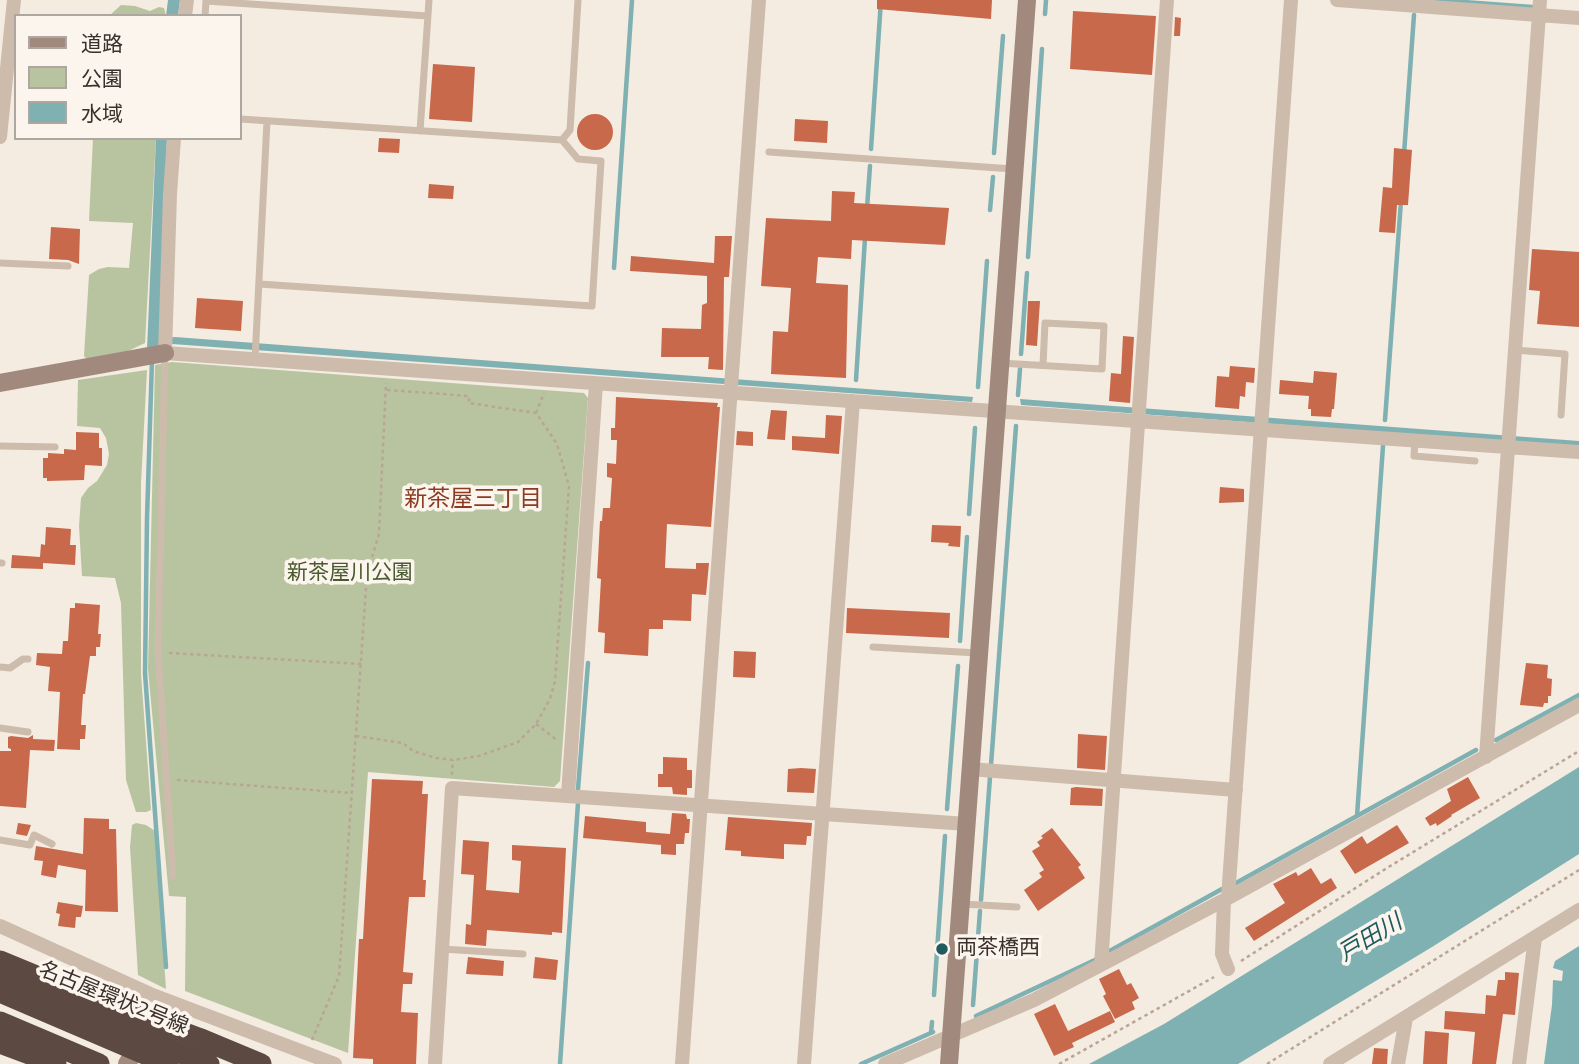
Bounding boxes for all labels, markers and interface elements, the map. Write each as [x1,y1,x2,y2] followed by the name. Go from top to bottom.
[14,14,242,140] legend
[81,27,123,59] text: 道路
[81,62,123,94] text: 公園
[81,97,123,129] text: 水域
[404,486,542,514] district label: 新茶屋三丁目
[287,561,413,587] park label: 新茶屋川公園
[1334,909,1408,969] water label: 戸田川
[956,936,1040,962] place label: 両茶橋西
[934,941,950,957] marker: 両茶橋西
[35,958,191,1040] street label: 名古屋環状2号線

